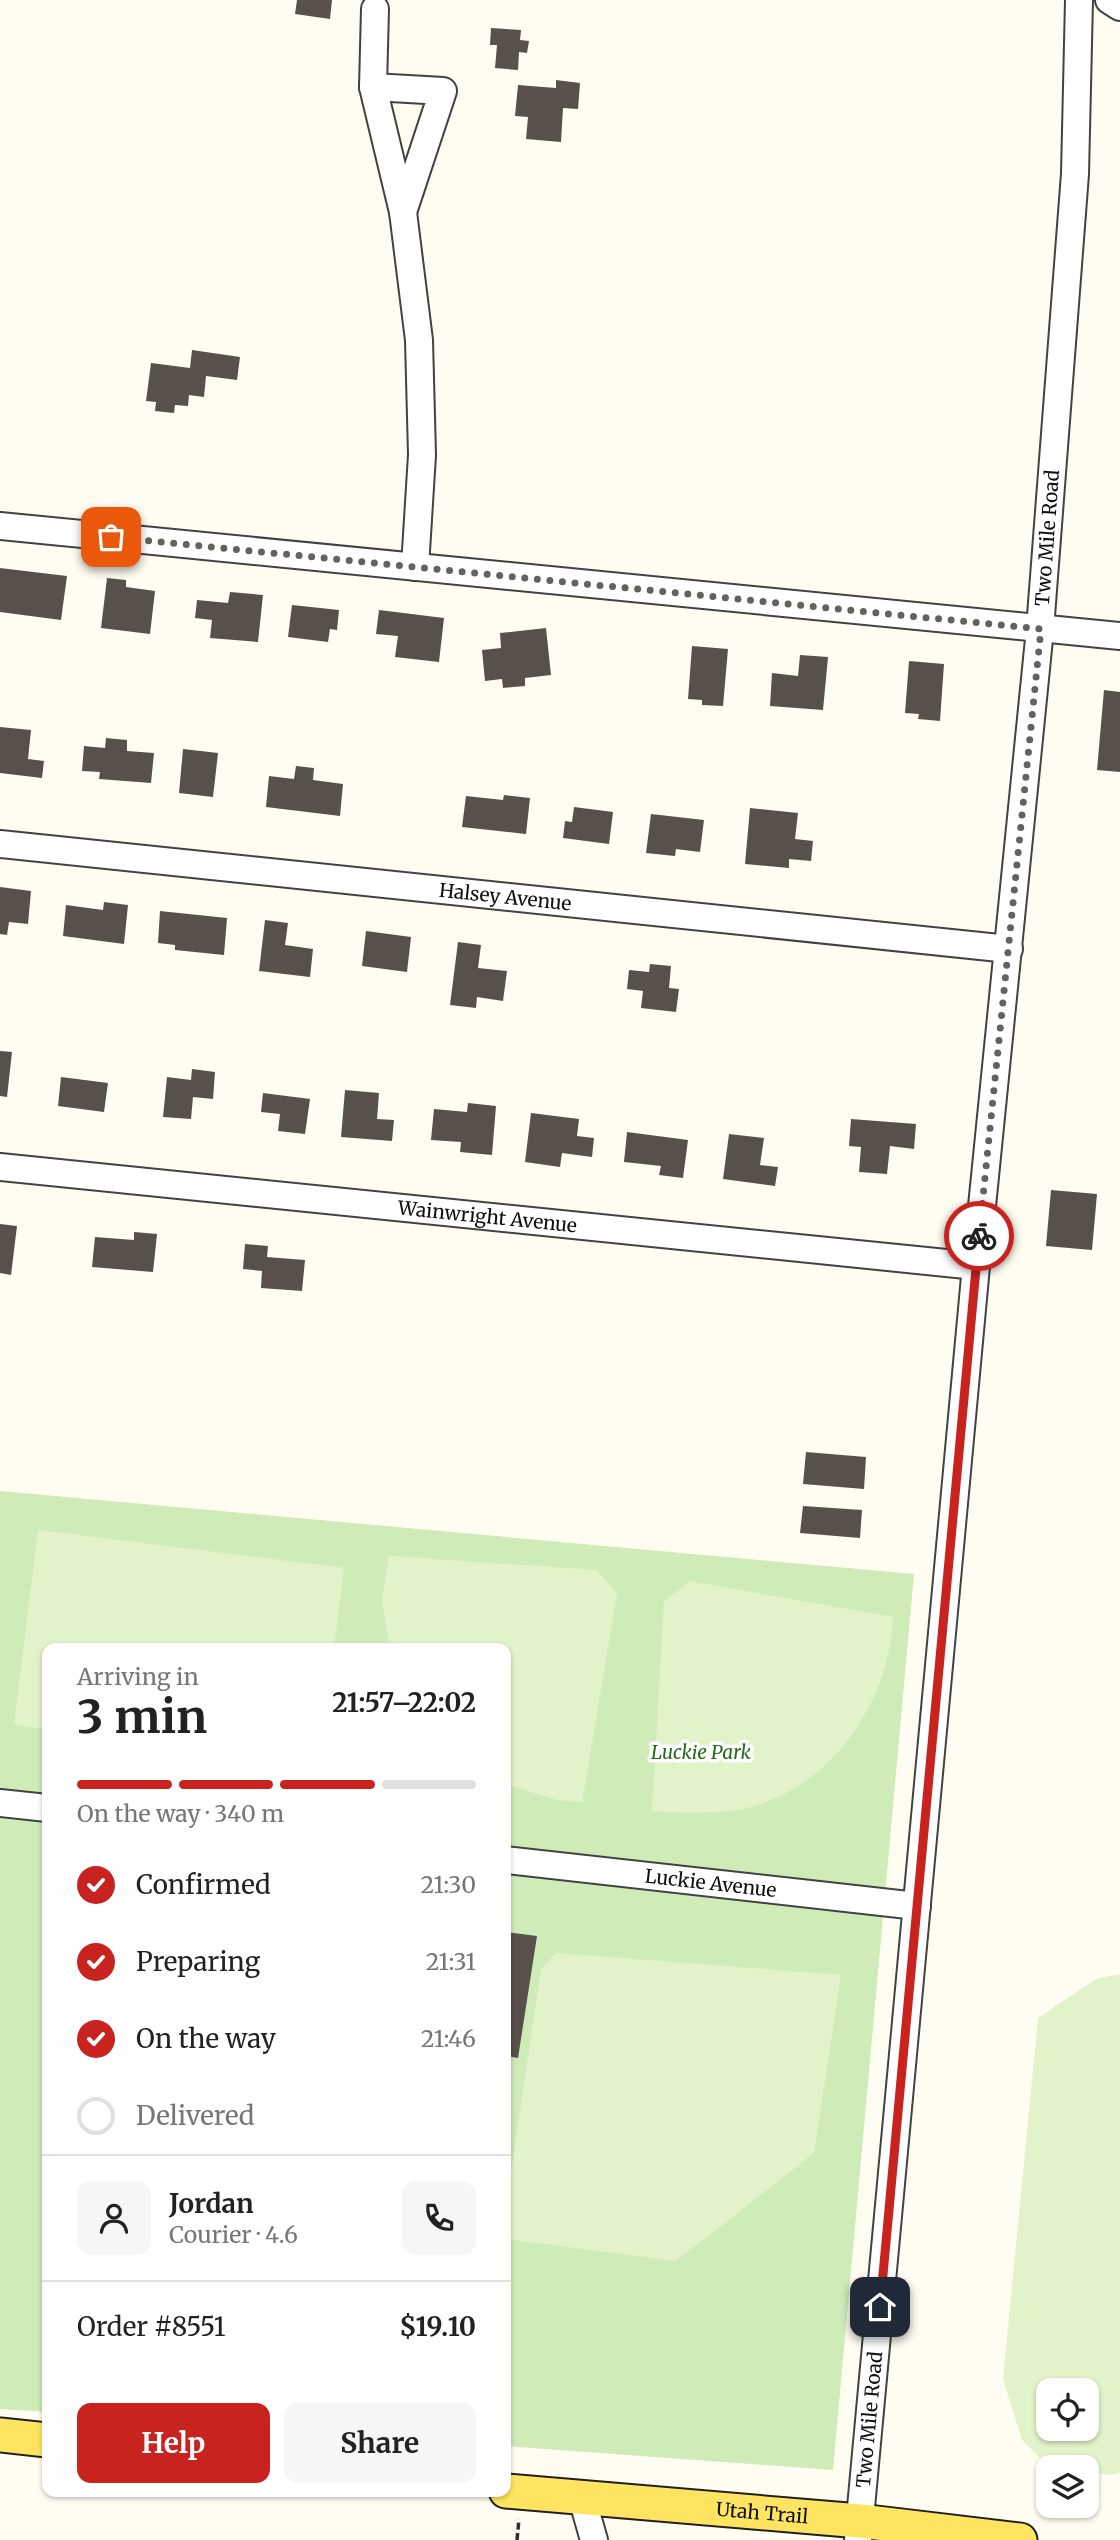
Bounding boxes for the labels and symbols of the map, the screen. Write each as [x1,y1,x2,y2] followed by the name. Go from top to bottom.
[1030,469,1064,607] street label: Two Mile Road
[81,507,141,567] pin
[438,878,573,915] street label: Halsey Avenue
[396,1195,578,1237] street label: Wainwright Avenue
[944,1201,1014,1271] courier
[651,1740,752,1764] park label: Luckie Park
[644,1864,778,1902] street label: Luckie Avenue
[850,2277,910,2337] pin
[851,2350,887,2489] street label: Two Mile Road
[715,2497,809,2529] street label: Utah Trail

